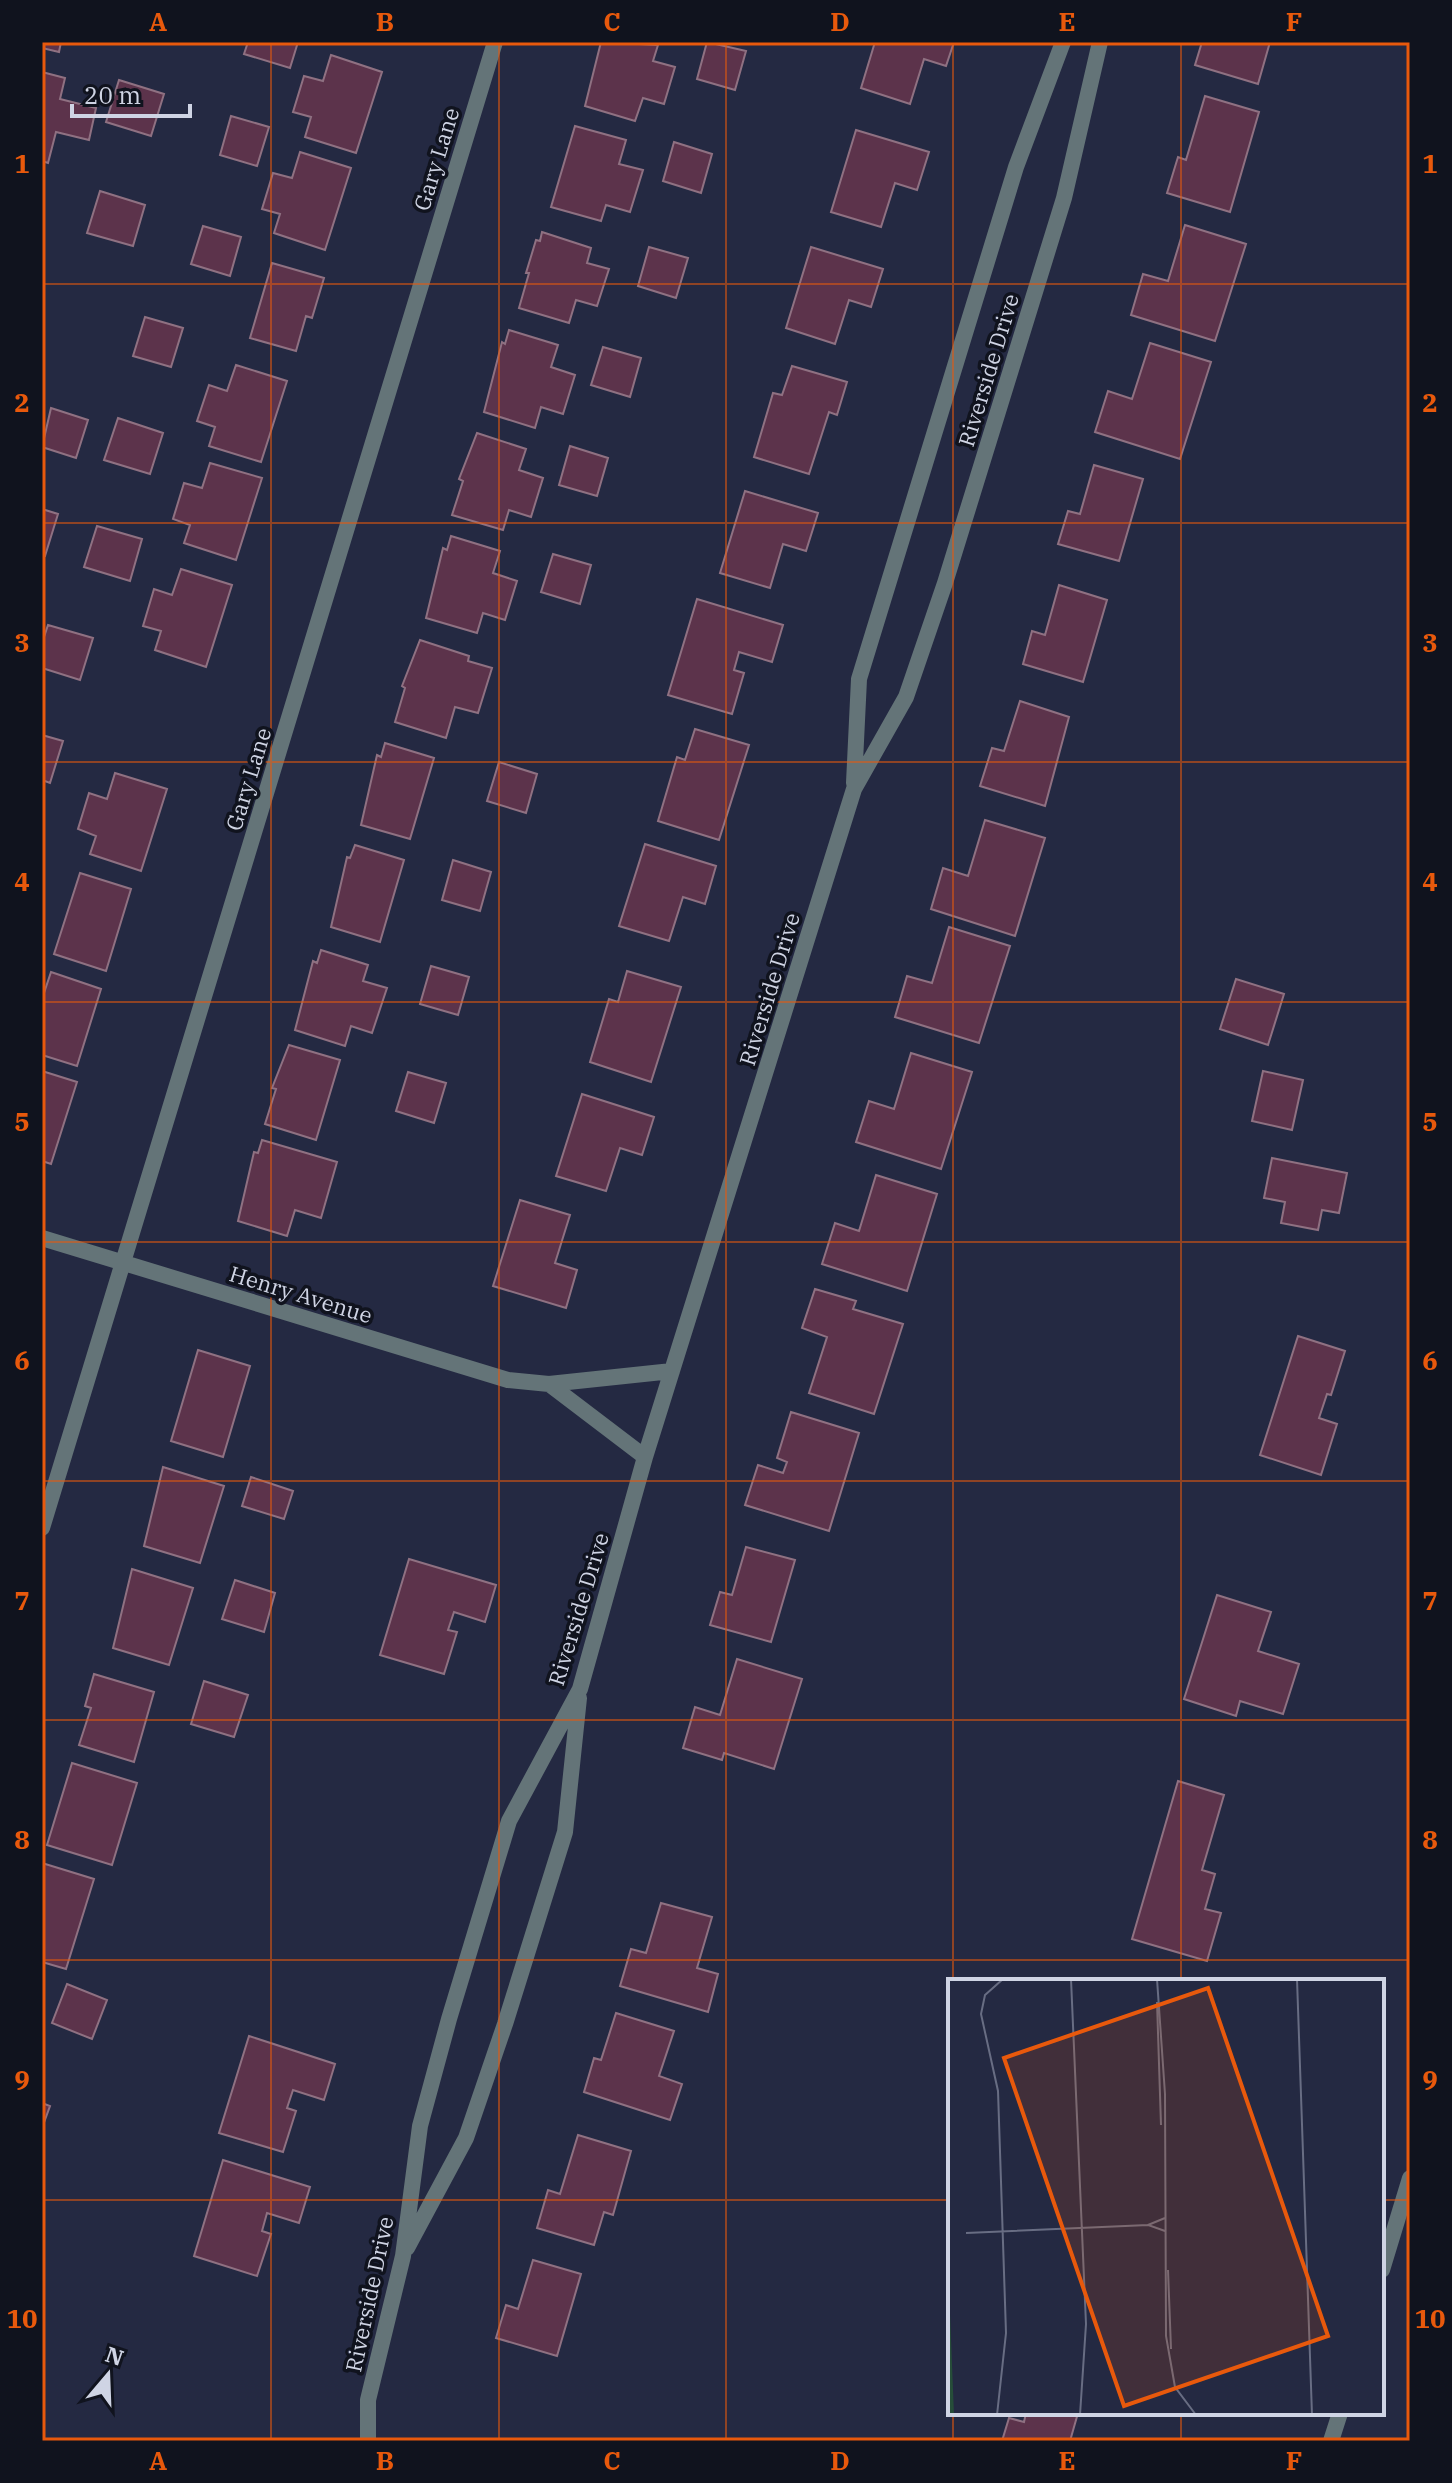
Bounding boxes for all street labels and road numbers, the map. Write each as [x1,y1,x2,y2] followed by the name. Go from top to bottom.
[407,104,465,214] street label: Gary Lane
[951,290,1025,450] street label: Riverside Drive
[219,724,277,834] street label: Gary Lane
[732,909,806,1069] street label: Riverside Drive
[226,1259,376,1329] street label: Henry Avenue
[541,1529,615,1689] street label: Riverside Drive
[338,2214,400,2374] street label: Riverside Drive

